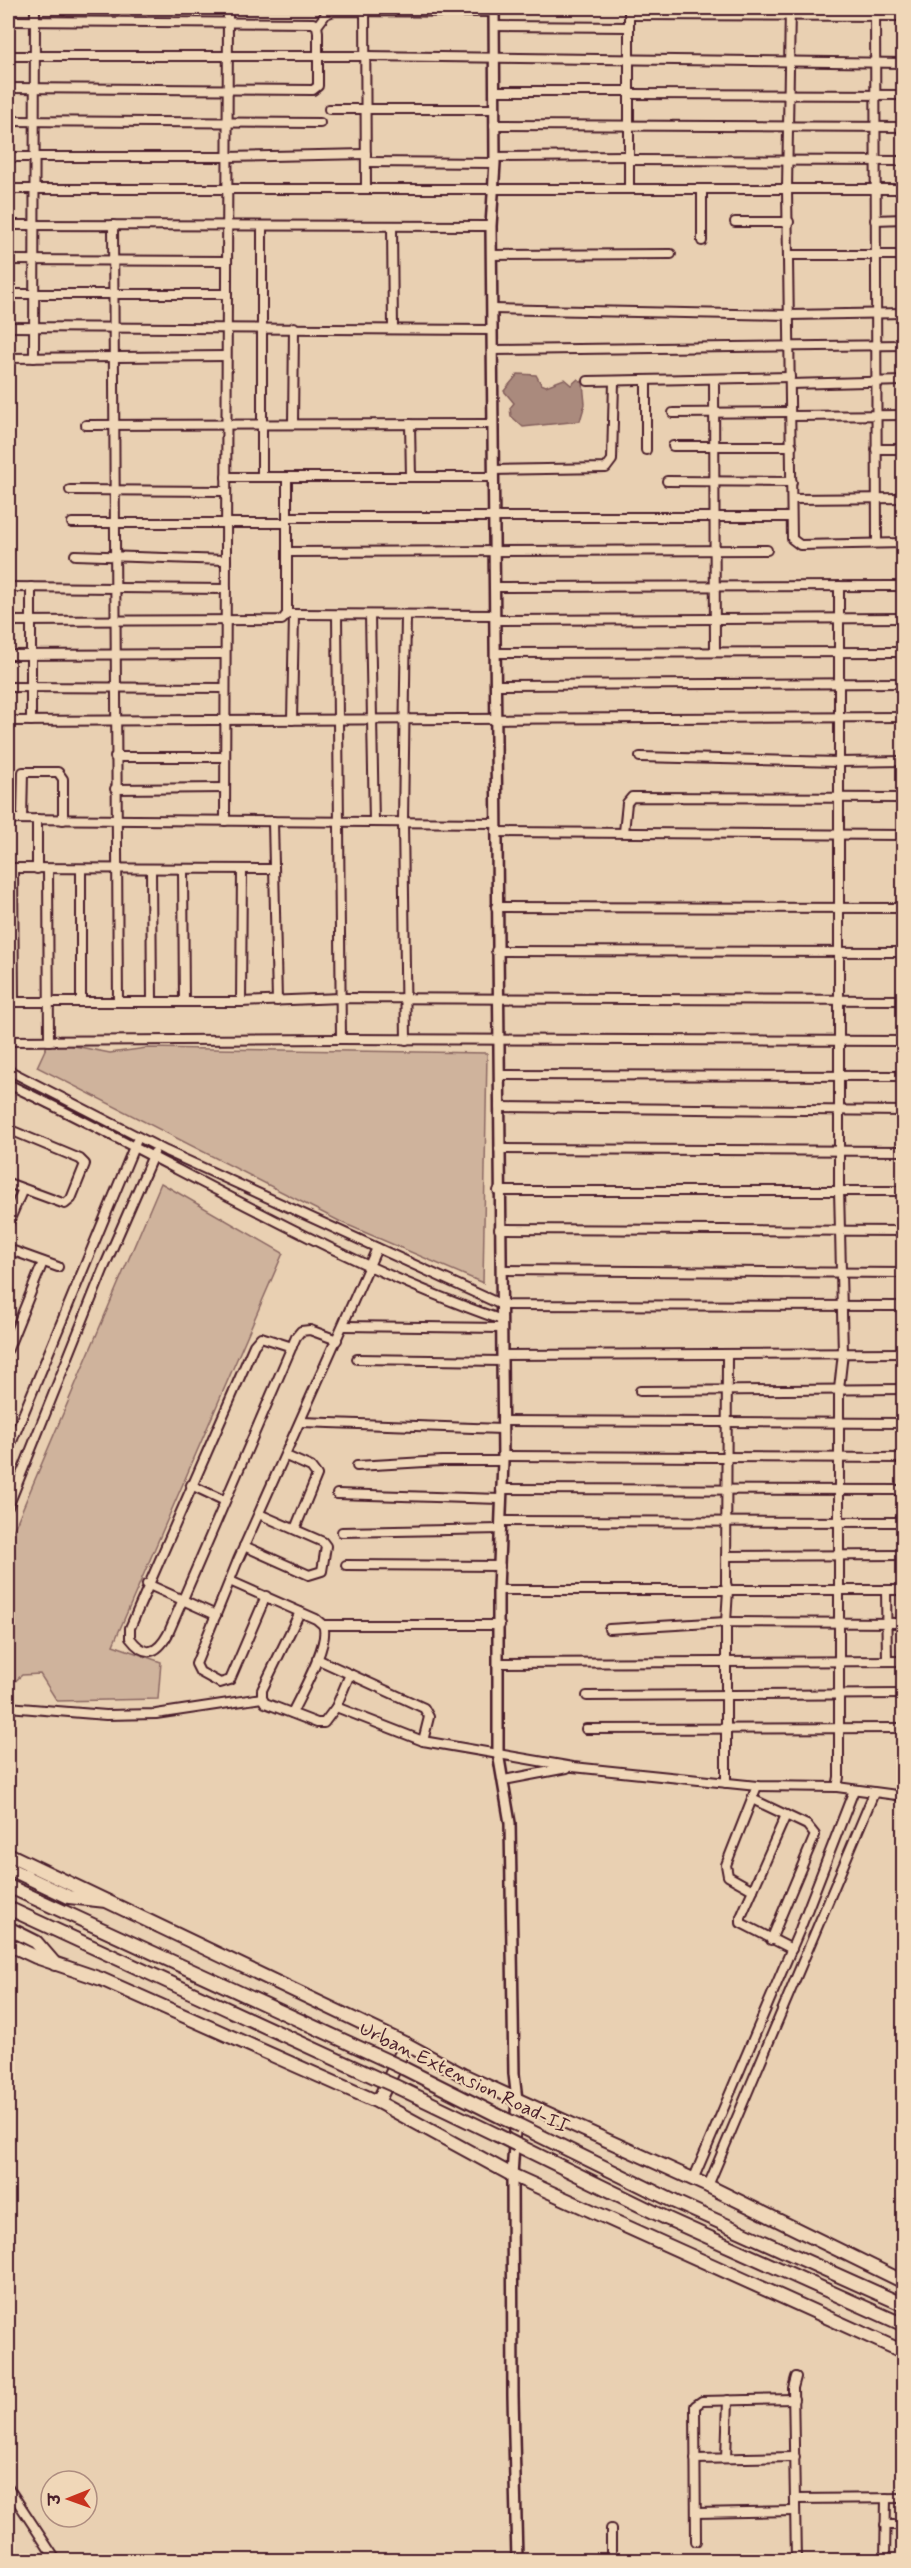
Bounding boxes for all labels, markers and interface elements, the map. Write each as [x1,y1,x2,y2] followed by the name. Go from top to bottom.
[355,2015,574,2141] street label: Urban Extension Road-II
[39,2469,99,2529] north arrow
[45,2492,66,2507] text: उ

